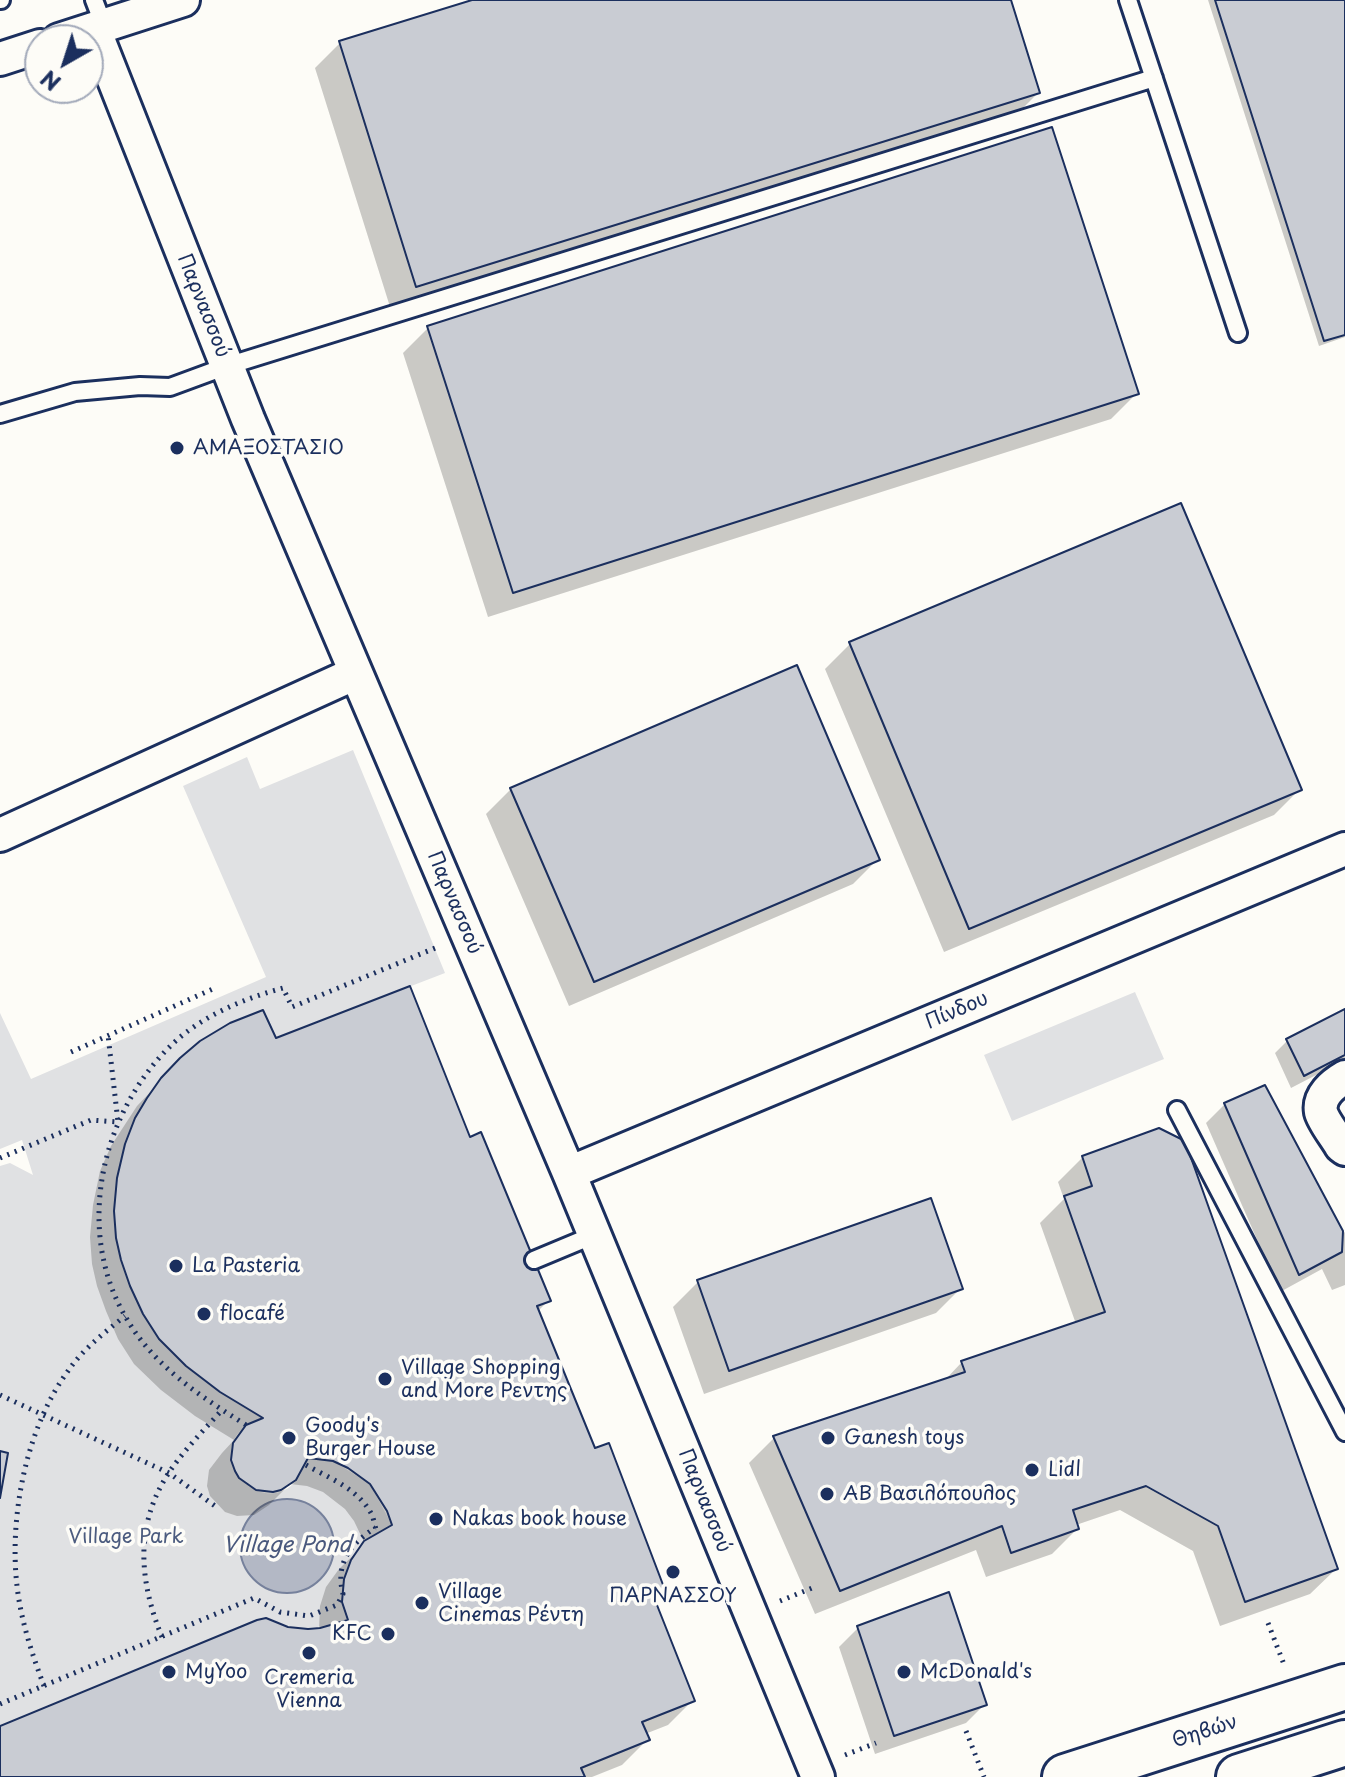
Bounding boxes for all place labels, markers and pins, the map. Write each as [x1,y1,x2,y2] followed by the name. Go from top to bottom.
[193,436,344,460] place label: ΑΜΑΞΟΣΤΑΣΙΟ
[168,439,186,457] marker: ΑΜΑΞΟΣΤΑΣΙΟ
[192,1254,300,1278] place label: La Pasteria
[167,1257,185,1275] marker: La Pasteria
[220,1302,285,1326] place label: flocafé
[195,1305,213,1323] marker: flocafé
[401,1356,567,1403] place label: Village Shopping and More Ρεντης
[376,1370,394,1388] marker: Village Shopping and More Ρεντης
[305,1414,436,1461] place label: Goody's Burger House
[844,1426,964,1450] place label: Ganesh toys
[280,1429,298,1447] marker: Goody's Burger House
[819,1429,837,1447] marker: Ganesh toys
[1048,1458,1081,1482] place label: Lidl
[1023,1461,1041,1479] marker: Lidl
[843,1482,1016,1506] place label: ΑΒ Βασιλόπουλος
[818,1485,836,1503] marker: ΑΒ Βασιλόπουλος
[452,1507,627,1531] place label: Nakas book house
[427,1510,445,1528] marker: Nakas book house
[664,1563,682,1581] marker: ΠΑΡΝΑΣΣΟΥ
[438,1580,584,1627] place label: Village Cinemas Ρέντη
[609,1584,737,1608] place label: ΠΑΡΝΑΣΣΟΥ
[413,1594,431,1612] marker: Village Cinemas Ρέντη
[332,1622,372,1646] place label: KFC
[379,1625,397,1643] marker: KFC
[300,1644,318,1662] marker: Cremeria Vienna
[185,1660,247,1684] place label: MyYoo
[920,1660,1032,1684] place label: McDonald's
[160,1663,178,1681] marker: MyYoo
[895,1663,913,1681] marker: McDonald's
[264,1666,354,1713] place label: Cremeria Vienna

